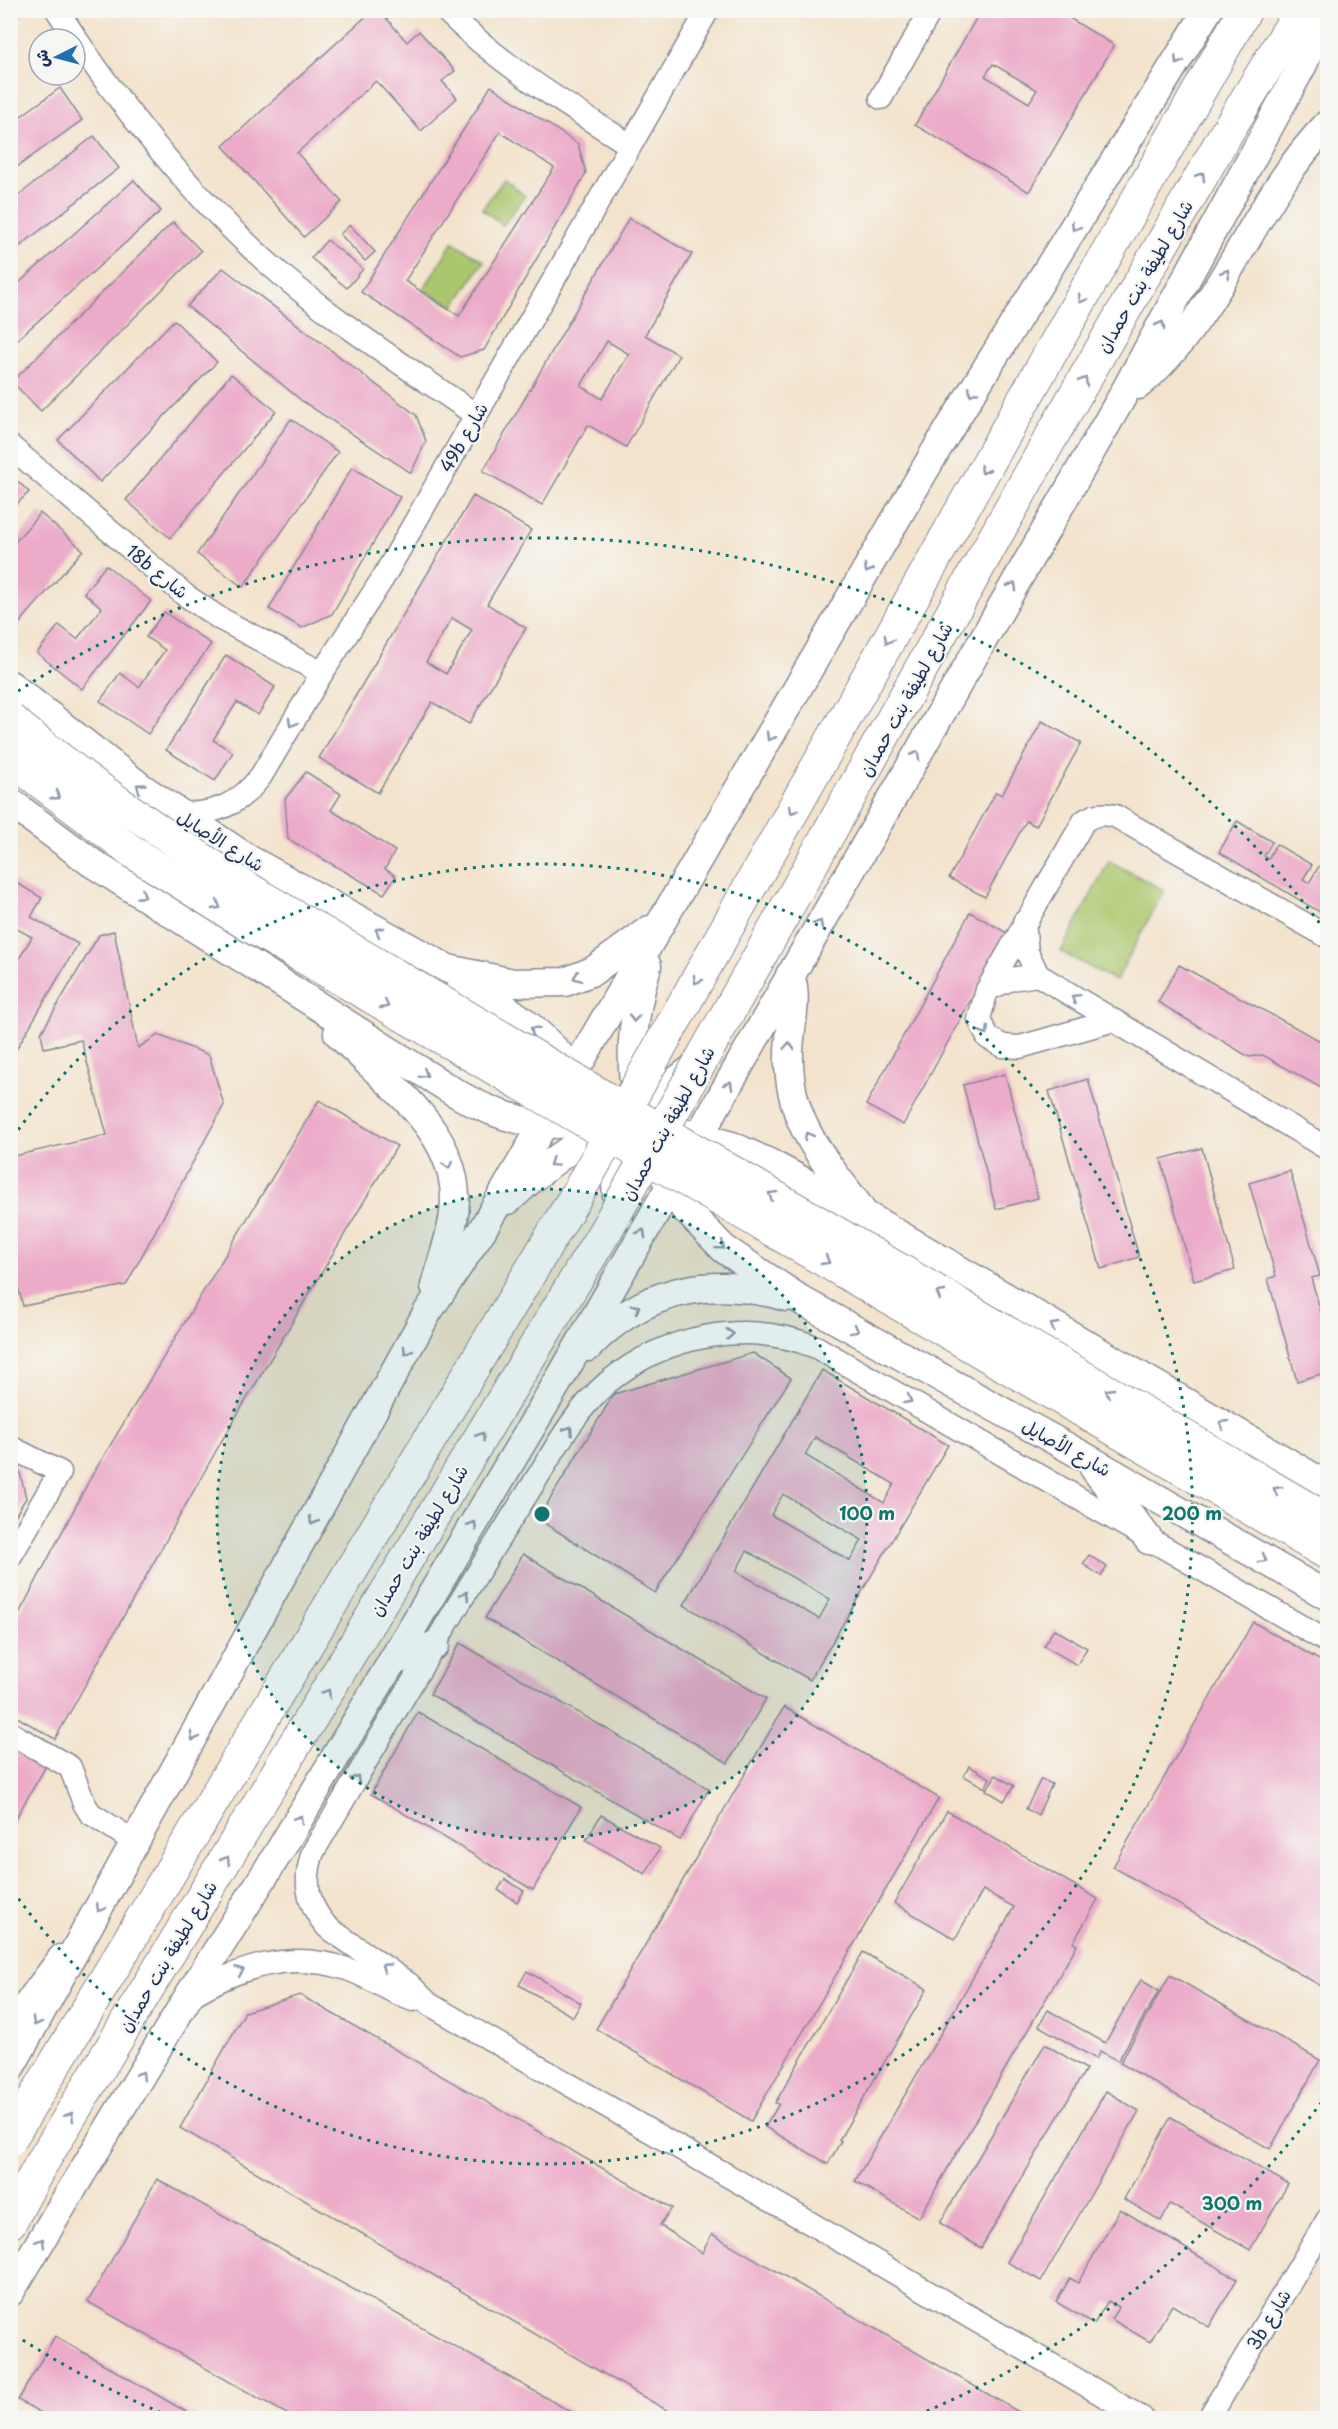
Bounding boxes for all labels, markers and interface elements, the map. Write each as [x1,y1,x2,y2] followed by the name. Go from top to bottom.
[27,27,87,87] north arrow
[28,49,54,69] text: ش
[1173,55,1185,65] one-way arrow
[1194,172,1206,182] one-way arrow
[1089,195,1199,357] street label: شارع لطيفة بنت حمدان
[1071,221,1083,231] one-way arrow
[1219,268,1230,279] one-way arrow
[1077,293,1089,303] one-way arrow
[1154,321,1165,332] one-way arrow
[1076,377,1088,388] one-way arrow
[967,386,979,396] one-way arrow
[432,397,494,477] street label: 49b شارع
[980,464,991,475] one-way arrow
[121,537,195,605] street label: 18b شارع
[864,562,875,573] one-way arrow
[1006,582,1017,592] one-way arrow
[851,617,959,781] street label: شارع لطيفة بنت حمدان
[884,634,895,645] one-way arrow
[288,717,300,727] one-way arrow
[766,731,777,741] one-way arrow
[909,751,920,761] one-way arrow
[136,783,147,794] one-way arrow
[50,788,61,799] one-way arrow
[172,803,270,877] street label: شارع الأصايل
[788,804,800,814] one-way arrow
[135,887,146,898] one-way arrow
[211,899,221,911] one-way arrow
[811,920,823,930] one-way arrow
[374,927,385,938] one-way arrow
[572,970,583,982] one-way arrow
[693,974,704,984] one-way arrow
[1071,993,1081,1005] one-way arrow
[379,998,389,1010] one-way arrow
[628,1014,641,1023] one-way arrow
[978,1025,990,1035] one-way arrow
[530,1026,541,1037] one-way arrow
[613,1041,721,1205] street label: شارع لطيفة بنت حمدان
[783,1041,796,1050] one-way arrow
[418,1066,428,1078] one-way arrow
[722,1081,733,1091] one-way arrow
[804,1131,815,1142] one-way arrow
[549,1156,560,1167] one-way arrow
[441,1160,454,1170] one-way arrow
[768,1191,778,1202] one-way arrow
[635,1229,646,1239] one-way arrow
[714,1238,725,1249] one-way arrow
[820,1254,830,1265] one-way arrow
[936,1289,946,1301] one-way arrow
[630,1304,640,1315] one-way arrow
[1050,1322,1060,1333] one-way arrow
[849,1323,859,1334] one-way arrow
[725,1328,734,1341] one-way arrow
[403,1344,414,1355] one-way arrow
[1105,1388,1115,1399] one-way arrow
[902,1393,913,1404] one-way arrow
[1018,1411,1116,1483] street label: شارع الأصايل
[1219,1420,1229,1432] one-way arrow
[562,1426,573,1437] one-way arrow
[474,1432,486,1442] one-way arrow
[362,1459,474,1621] street label: شارع لطيفة بنت حمدان
[1273,1486,1283,1498] one-way arrow
[839,1499,895,1526] text: 100 m
[1162,1499,1222,1526] text: 200 m
[532,1504,552,1524] centre of rings
[309,1515,320,1526] one-way arrow
[466,1521,477,1531] one-way arrow
[1257,1552,1267,1563] one-way arrow
[458,1591,469,1601] one-way arrow
[319,1689,331,1699] one-way arrow
[190,1731,201,1741] one-way arrow
[349,1775,361,1785] one-way arrow
[292,1815,303,1826] one-way arrow
[218,1856,230,1866] one-way arrow
[111,1875,223,2037] street label: شارع لطيفة بنت حمدان
[95,1901,107,1912] one-way arrow
[380,1963,391,1974] one-way arrow
[234,1966,245,1979] one-way arrow
[32,2016,43,2027] one-way arrow
[134,2071,146,2081] one-way arrow
[62,2112,74,2122] one-way arrow
[1202,2189,1262,2216] text: 300 m
[33,2238,45,2248] one-way arrow
[1239,2283,1297,2355] street label: 3b شارع

